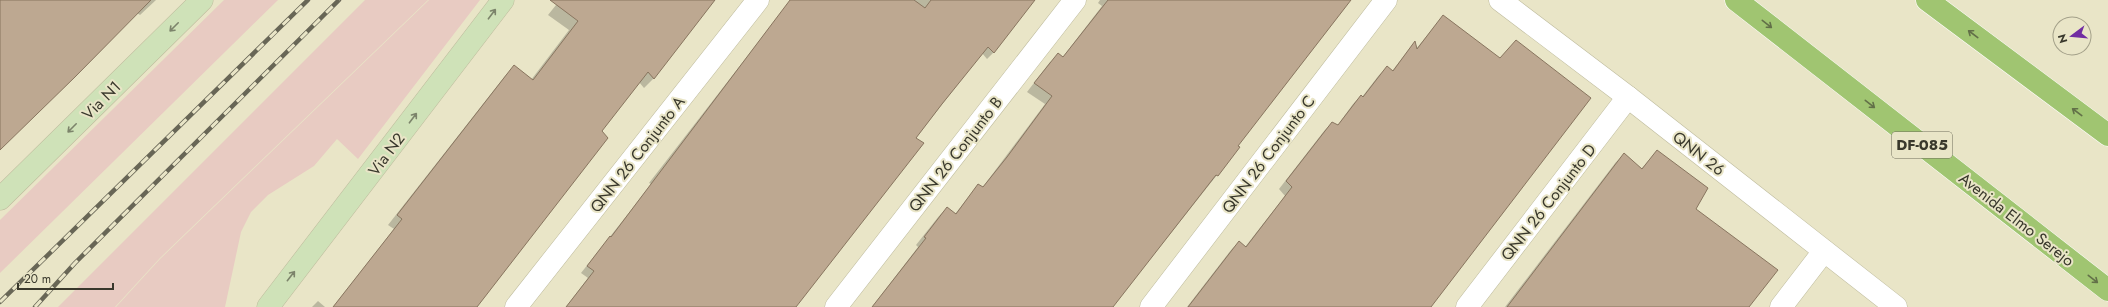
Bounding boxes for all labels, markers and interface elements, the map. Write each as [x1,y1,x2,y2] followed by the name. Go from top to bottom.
[488,9,497,20] one-way arrow
[2052,16,2092,56] north arrow
[1762,20,1773,28] one-way arrow
[169,22,179,32] one-way arrow
[1967,30,1978,39] one-way arrow
[2053,32,2071,45] text: N
[77,76,126,125] street label: Via N1
[1216,90,1320,218] street label: QNN 26 Conjunto C
[585,91,690,217] street label: QNN 26 Conjunto A
[903,92,1008,217] street label: QNN 26 Conjunto B
[1864,100,1875,108] one-way arrow
[2071,108,2082,116] one-way arrow
[409,112,418,123] one-way arrow
[67,124,77,133] one-way arrow
[1668,126,1730,181] street label: QNN 26
[363,128,410,181] street label: Via N2
[1892,132,1952,158] road number: DF-085
[1495,139,1601,266] street label: QNN 26 Conjunto D
[1954,167,2079,272] street label: Avenida Elmo Serejo
[18,265,113,291] scale bar
[24,270,51,288] text: 20 m
[287,271,296,282] one-way arrow
[2088,275,2099,283] one-way arrow

